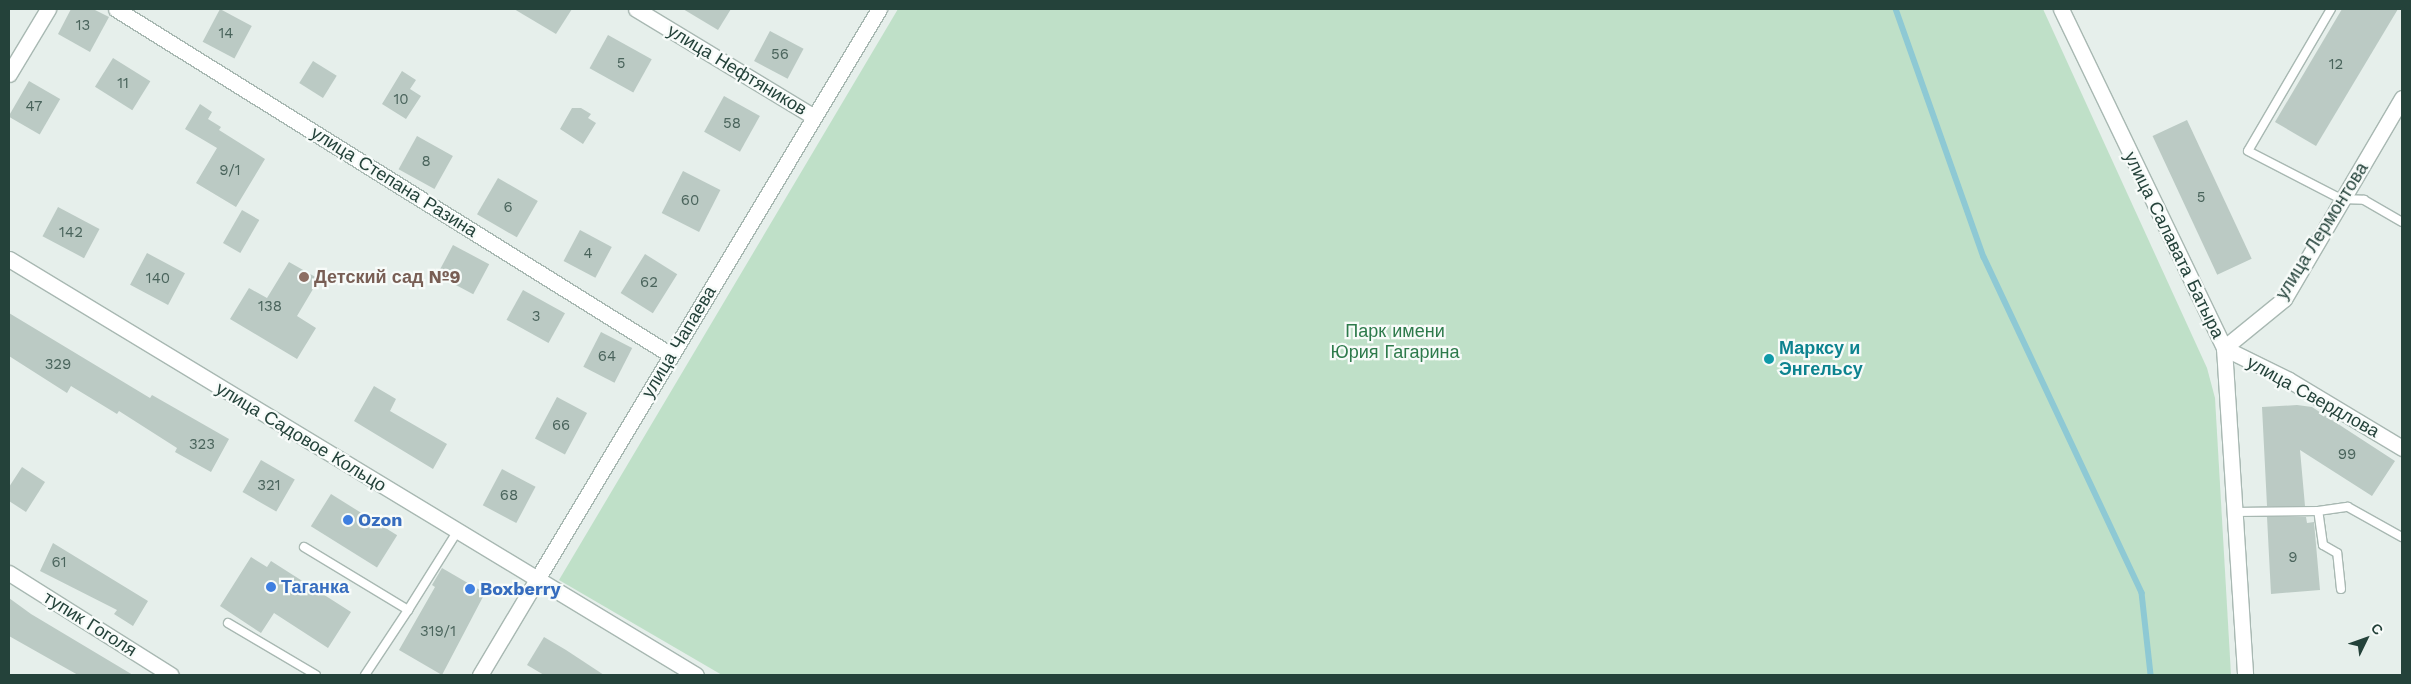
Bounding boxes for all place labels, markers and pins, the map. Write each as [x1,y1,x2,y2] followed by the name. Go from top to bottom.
[314,266,461,288] place label: Детский сад №9
[298,271,310,283] marker: Детский сад №9
[1779,338,1863,380] place label: Марксу и Энгельсу
[1763,353,1775,365] marker: Марксу и Энгельсу
[358,509,402,531] place label: Ozon
[342,514,354,526] marker: Ozon
[281,576,349,598] place label: Таганка
[480,578,561,600] place label: Boxberry
[265,581,277,593] marker: Таганка
[464,583,476,595] marker: Boxberry

